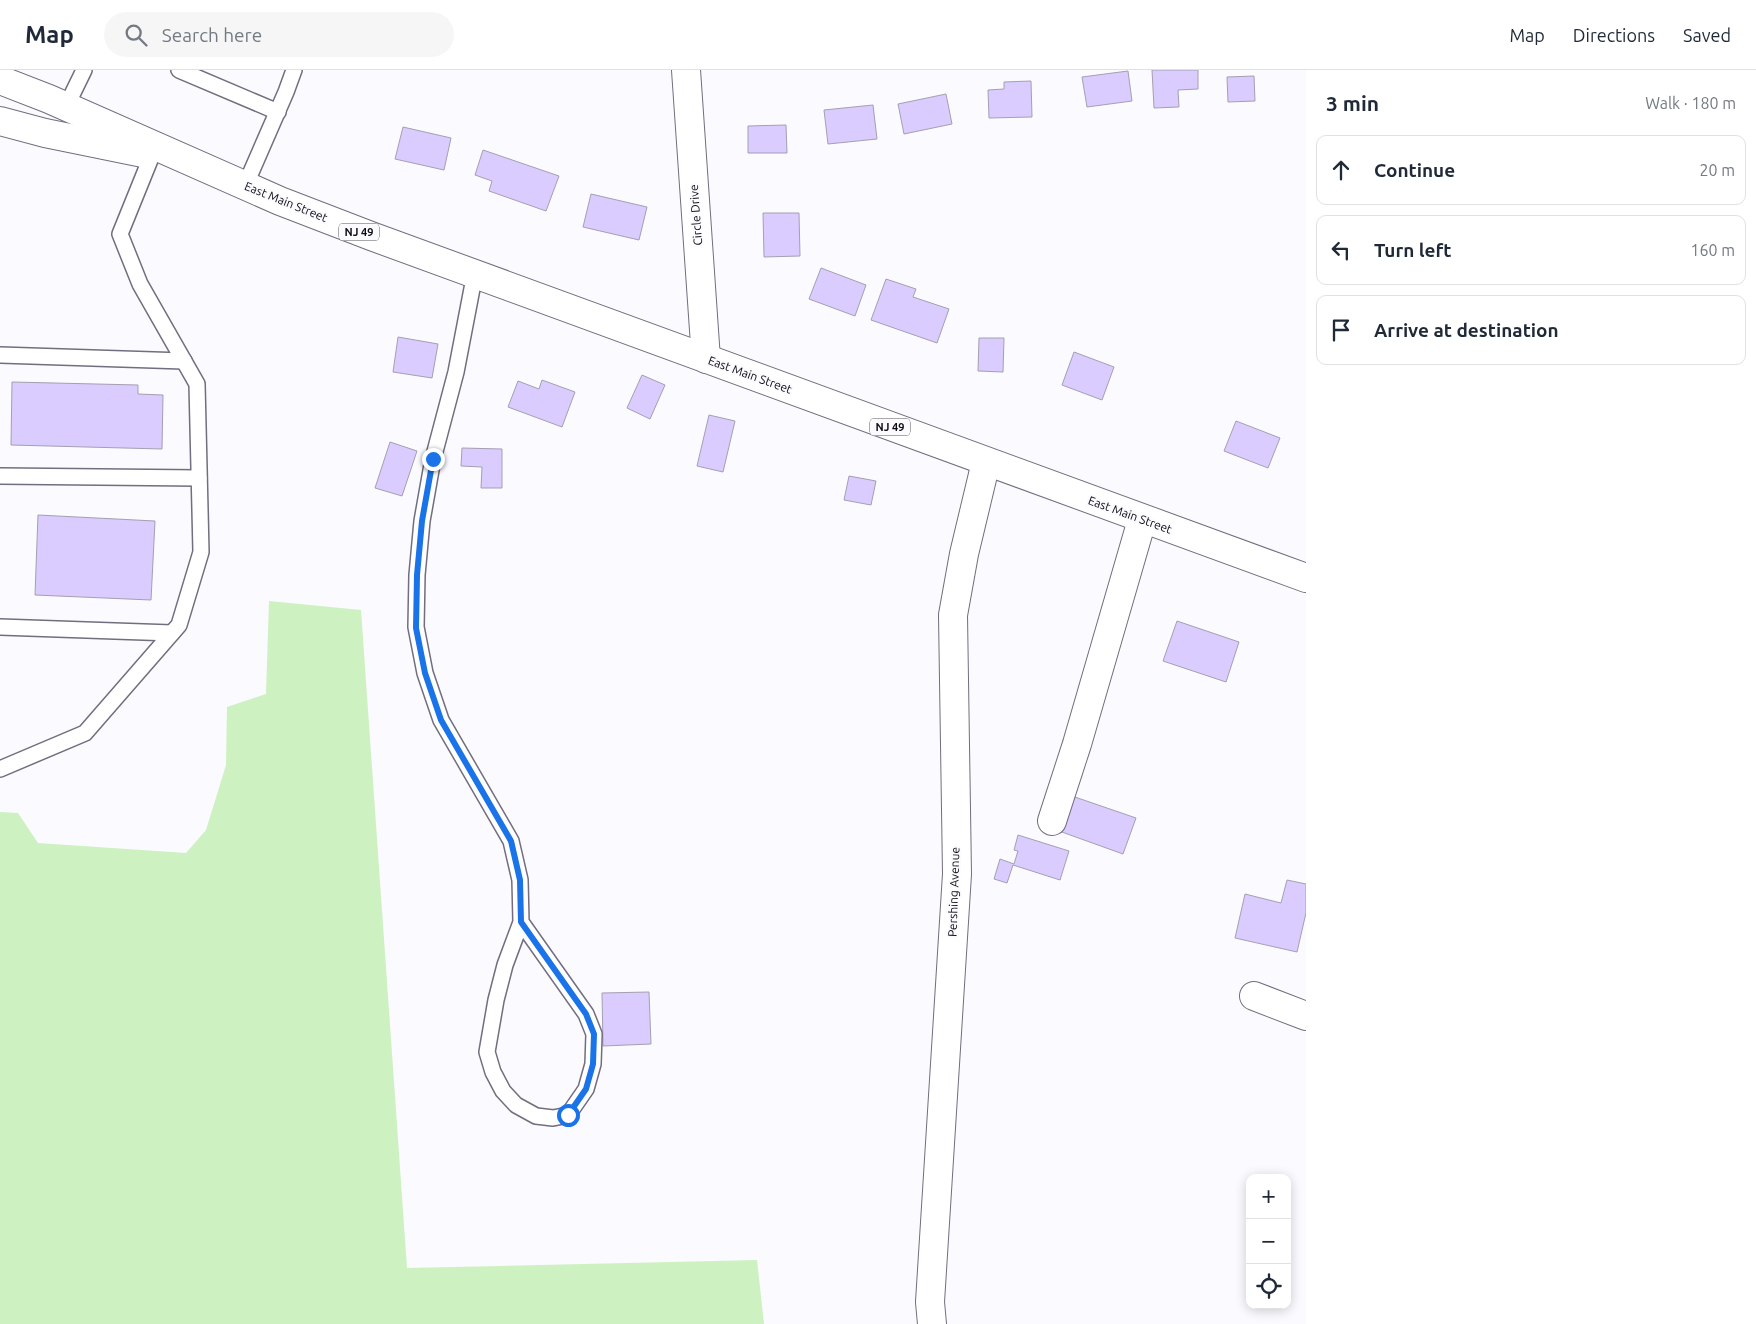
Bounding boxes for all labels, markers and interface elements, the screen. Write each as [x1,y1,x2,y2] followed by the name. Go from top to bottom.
[104,12,454,57] search box
[25,21,74,48] text: Map
[122,21,150,49] icon: search
[162,24,262,46] text: Search here
[1509,25,1545,45] text: Map
[1573,25,1655,45] text: Directions
[1683,25,1731,45] text: Saved
[1326,91,1379,115] text: 3 min
[1645,94,1736,112] text: Walk · 180 m
[1327,156,1355,184] icon: ahead
[1374,159,1455,181] text: Continue
[1699,161,1735,179] text: 20 m
[243,179,330,224] street label: East Main Street
[687,184,704,246] street label: Circle Drive
[339,224,379,240] road number: NJ 49
[1327,236,1355,264] icon: left
[1374,239,1452,261] text: Turn left
[1690,241,1735,259] text: 160 m
[1327,316,1355,344] icon: arrive
[1374,319,1559,341] text: Arrive at destination
[707,353,794,396] street label: East Main Street
[870,418,910,436] road number: NJ 49
[422,448,445,471] route end
[1087,493,1174,536] street label: East Main Street
[945,847,962,937] street label: Pershing Avenue
[557,1104,580,1127] route start
[1246,1174,1291,1309] map controls
[1246,1174,1291,1219] button: +
[1246,1219,1291,1264] button: −
[1246,1264,1291,1309] button: locate

